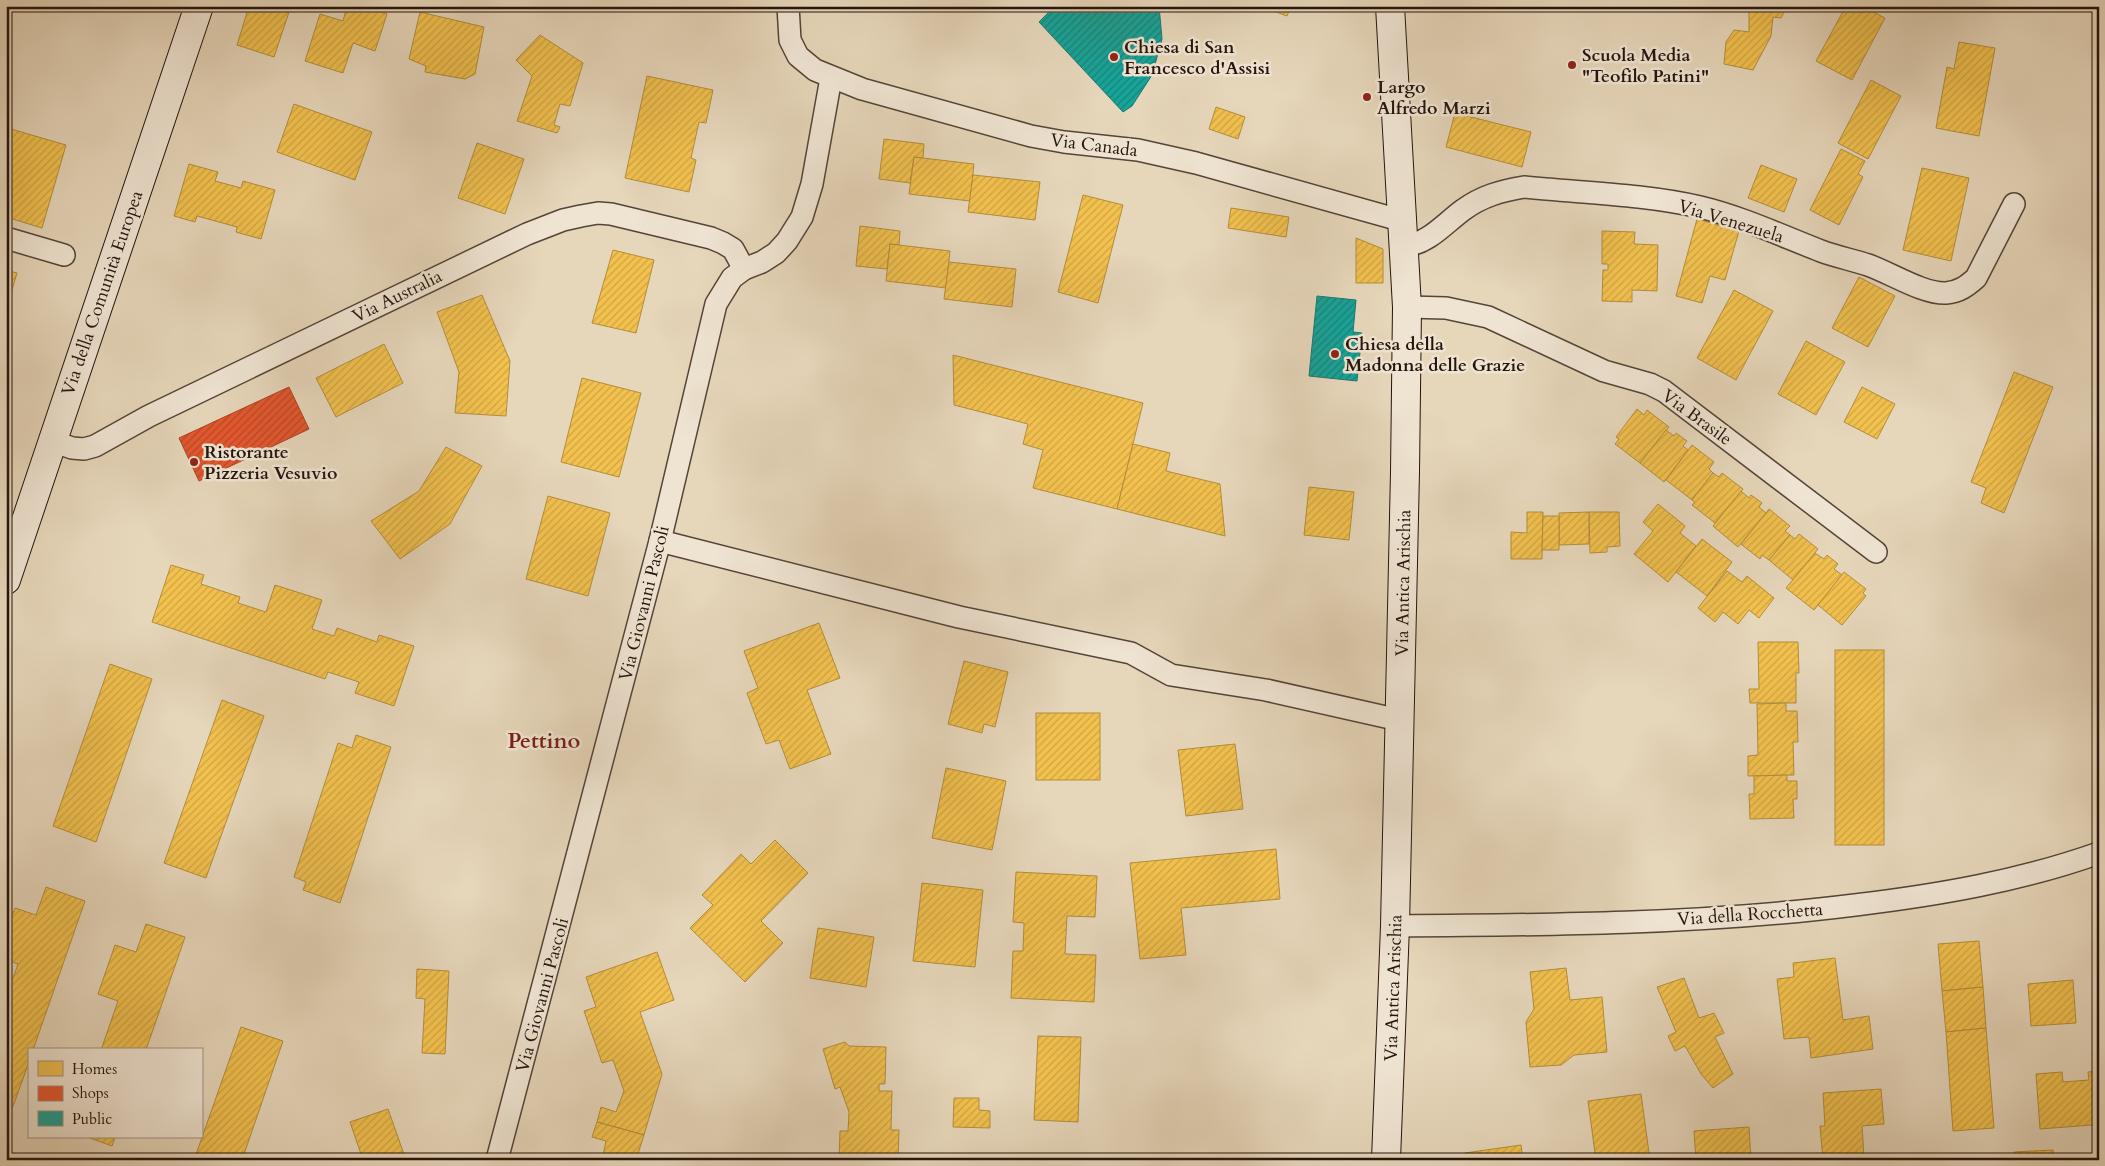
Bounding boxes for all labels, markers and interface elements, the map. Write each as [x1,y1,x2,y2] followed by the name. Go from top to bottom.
[1124,35,1271,81] place label: Chiesa di San Francesco d'Assisi
[1582,43,1709,89] place label: Scuola Media "Teofilo Patini"
[1108,51,1120,63] marker: Chiesa di San Francesco d'Assisi
[1566,59,1578,71] marker: Scuola Media "Teofilo Patini"
[1377,75,1491,121] place label: Largo Alfredo Marzi
[1361,91,1373,103] marker: Largo Alfredo Marzi
[1049,128,1139,163] street label: Via Canada
[56,187,149,399] street label: Via della Comunità Europea
[1675,194,1787,249] street label: Via Venezuela
[348,264,447,329] street label: Via Australia
[1345,332,1525,378] place label: Chiesa della Madonna delle Grazie
[1329,348,1341,360] marker: Chiesa della Madonna delle Grazie
[1656,383,1737,451] street label: Via Brasile
[204,440,338,486] place label: Ristorante Pizzeria Vesuvio
[188,456,200,468] marker: Ristorante Pizzeria Vesuvio
[1390,509,1417,657] street label: Via Antica Arischia
[613,523,676,683] street label: Via Giovanni Pascoli
[508,726,581,756] district label: Pettino
[1676,897,1824,932] street label: Via della Rocchetta
[1378,914,1409,1062] street label: Via Antica Arischia
[510,915,575,1075] street label: Via Giovanni Pascoli
[28,1048,202,1138] legend
[72,1059,117,1079] text: Homes
[72,1083,109,1103] text: Shops
[72,1109,112,1129] text: Public

